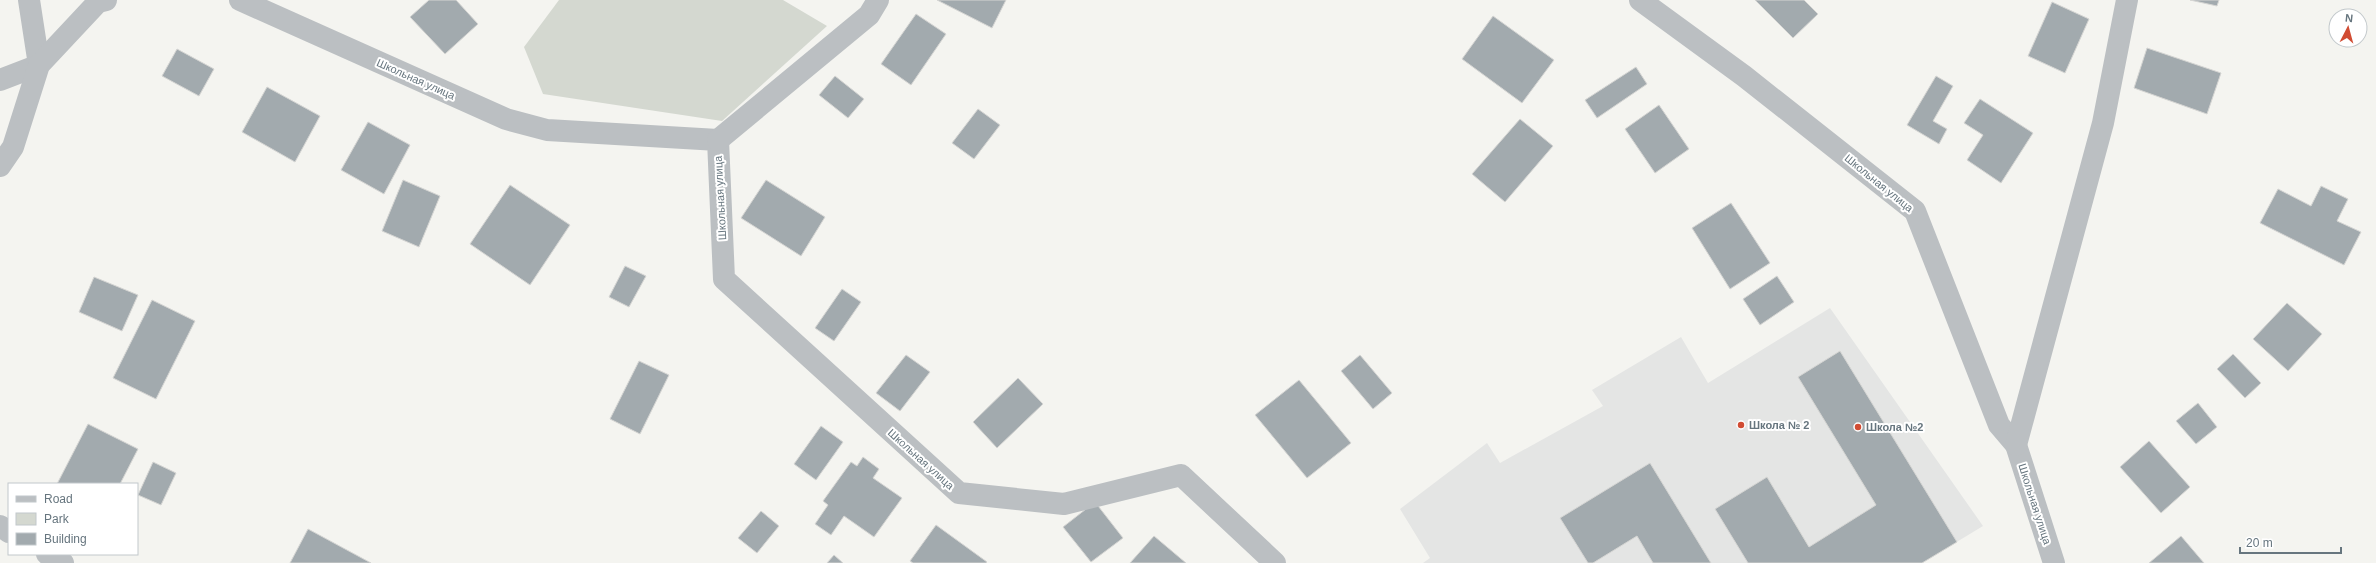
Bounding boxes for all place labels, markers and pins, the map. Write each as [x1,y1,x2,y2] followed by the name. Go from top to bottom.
[1749,419,1809,431] place label: Школа № 2
[1736,420,1746,430] marker: Школа № 2
[1866,421,1923,433] place label: Школа №2
[1853,422,1863,432] marker: Школа №2

